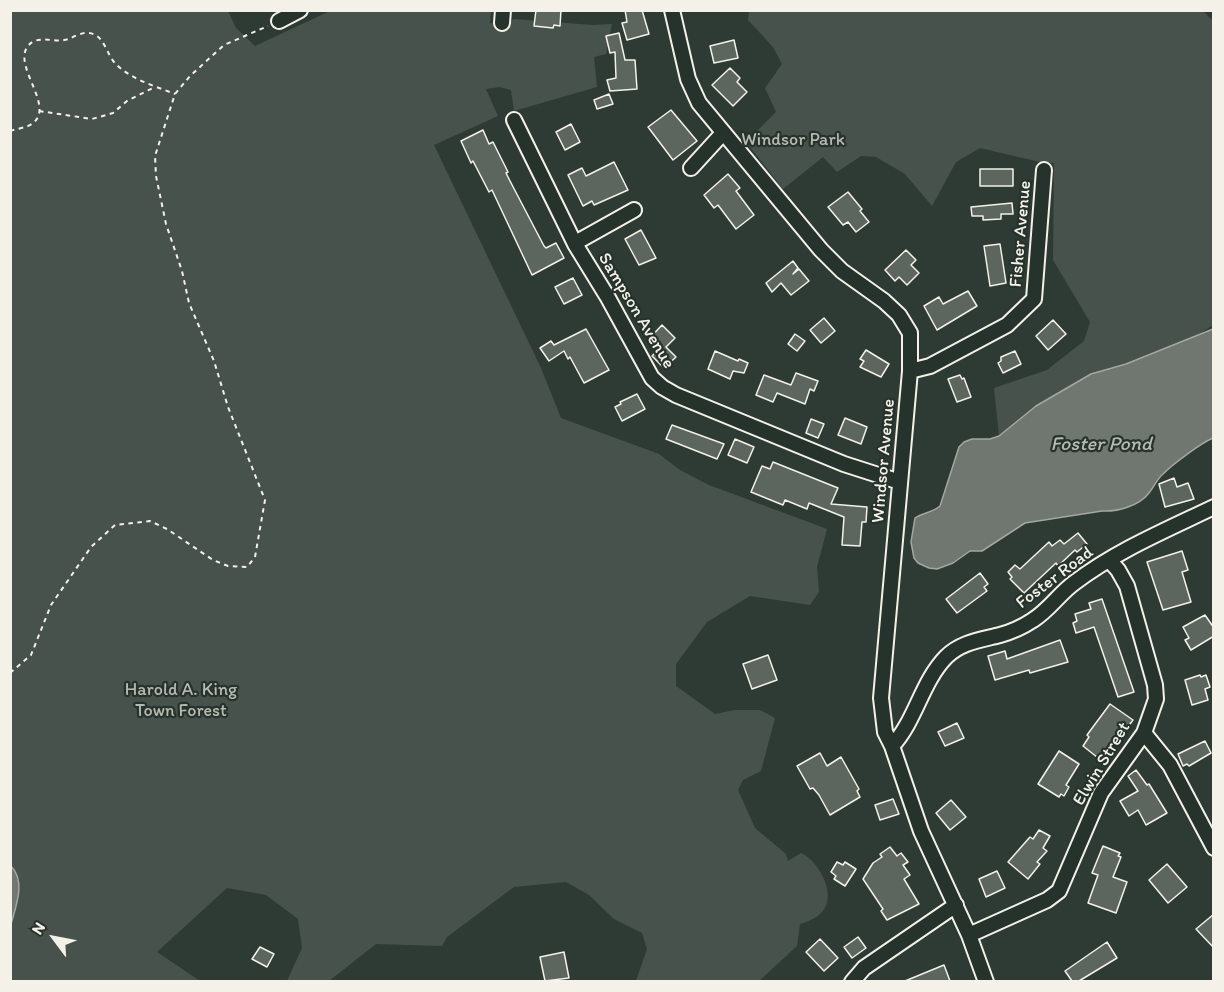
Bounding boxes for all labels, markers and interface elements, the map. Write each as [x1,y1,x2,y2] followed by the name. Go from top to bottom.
[741,129,845,151] park label: Windsor Park
[1006,180,1036,288] street label: Fisher Avenue
[593,249,679,373] street label: Sampson Avenue
[868,398,900,524] street label: Windsor Avenue
[1050,433,1152,457] water label: Foster Pond
[1012,542,1098,614] street label: Foster Road
[125,679,237,722] park label: Harold A. King Town Forest
[1069,718,1135,810] street label: Elwin Street
[24,908,84,968] north arrow
[27,919,49,938] text: N

